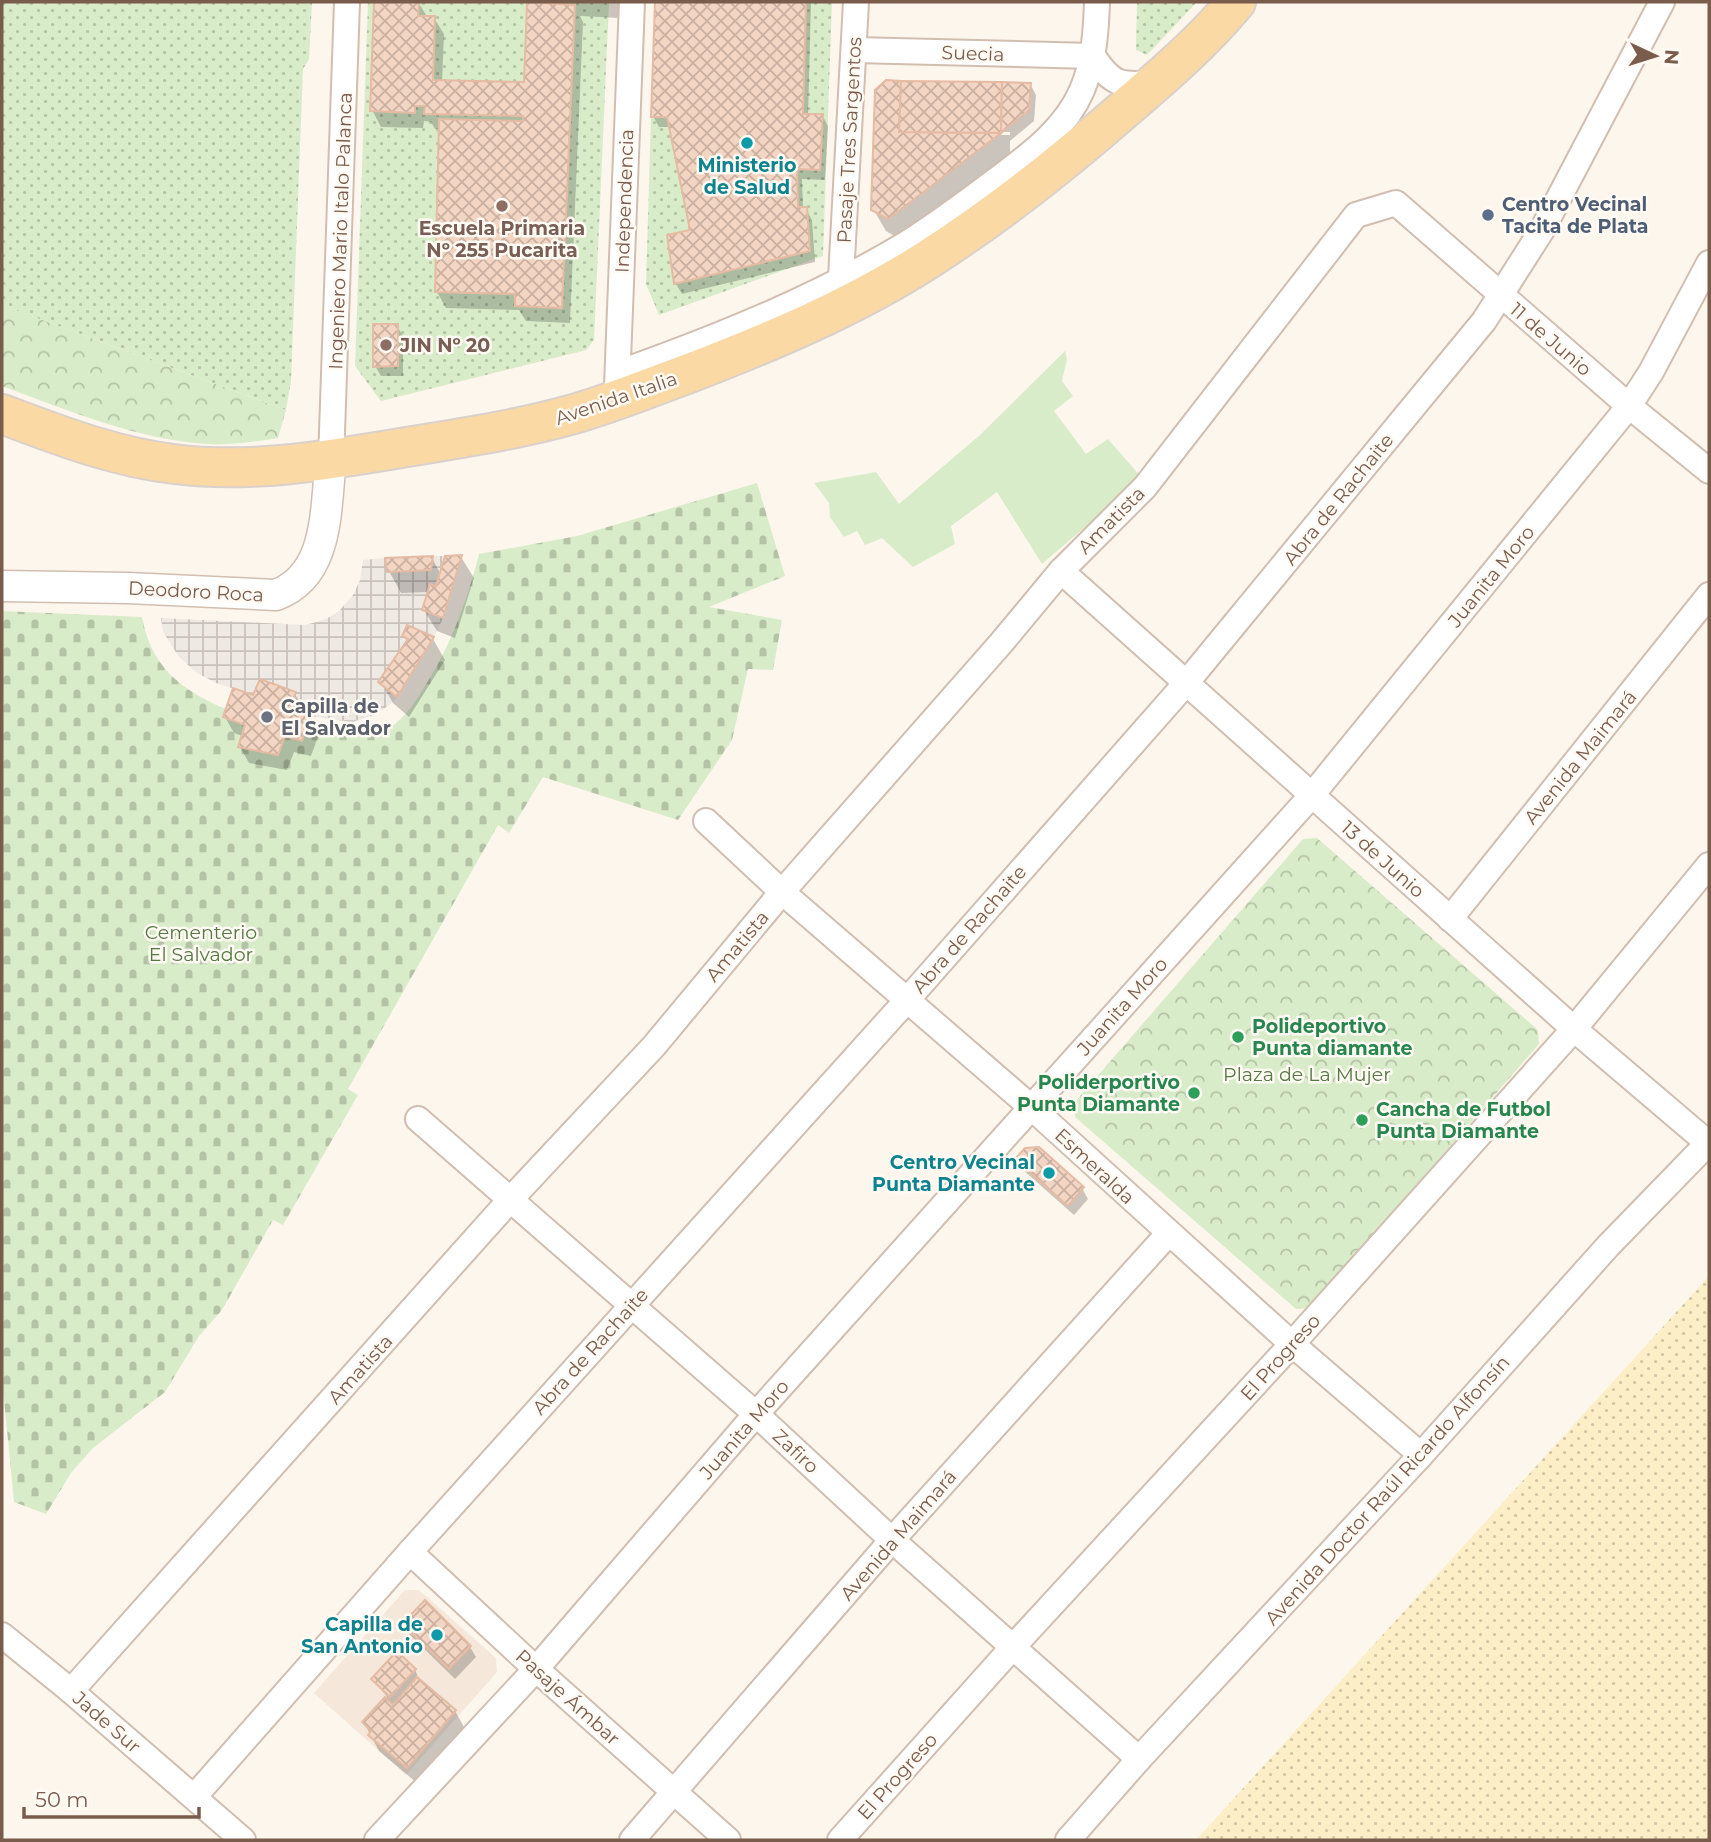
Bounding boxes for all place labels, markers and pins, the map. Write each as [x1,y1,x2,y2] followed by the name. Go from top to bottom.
[739,135,755,151] marker: Ministerio de Salud
[697,154,797,199] place label: Ministerio de Salud
[1502,193,1648,238] place label: Centro Vecinal Tacita de Plata
[494,198,510,214] marker: Escuela Primaria Nº 255 Pucarita
[1480,207,1496,223] marker: Centro Vecinal Tacita de Plata
[419,217,585,262] place label: Escuela Primaria Nº 255 Pucarita
[399,334,490,357] place label: JIN Nº 20
[378,337,394,353] marker: JIN Nº 20
[281,695,391,740] place label: Capilla de El Salvador
[259,709,275,725] marker: Capilla de El Salvador
[1252,1015,1412,1060] place label: Polideportivo Punta diamante
[1230,1029,1246,1045] marker: Polideportivo Punta diamante
[1017,1071,1180,1116] place label: Poliderportivo Punta Diamante
[1186,1085,1202,1101] marker: Poliderportivo Punta Diamante
[1376,1098,1551,1143] place label: Cancha de Futbol Punta Diamante
[1354,1112,1370,1128] marker: Cancha de Futbol Punta Diamante
[872,1151,1035,1196] place label: Centro Vecinal Punta Diamante
[1041,1165,1057,1181] marker: Centro Vecinal Punta Diamante
[301,1613,423,1658] place label: Capilla de San Antonio
[429,1627,445,1643] marker: Capilla de San Antonio

